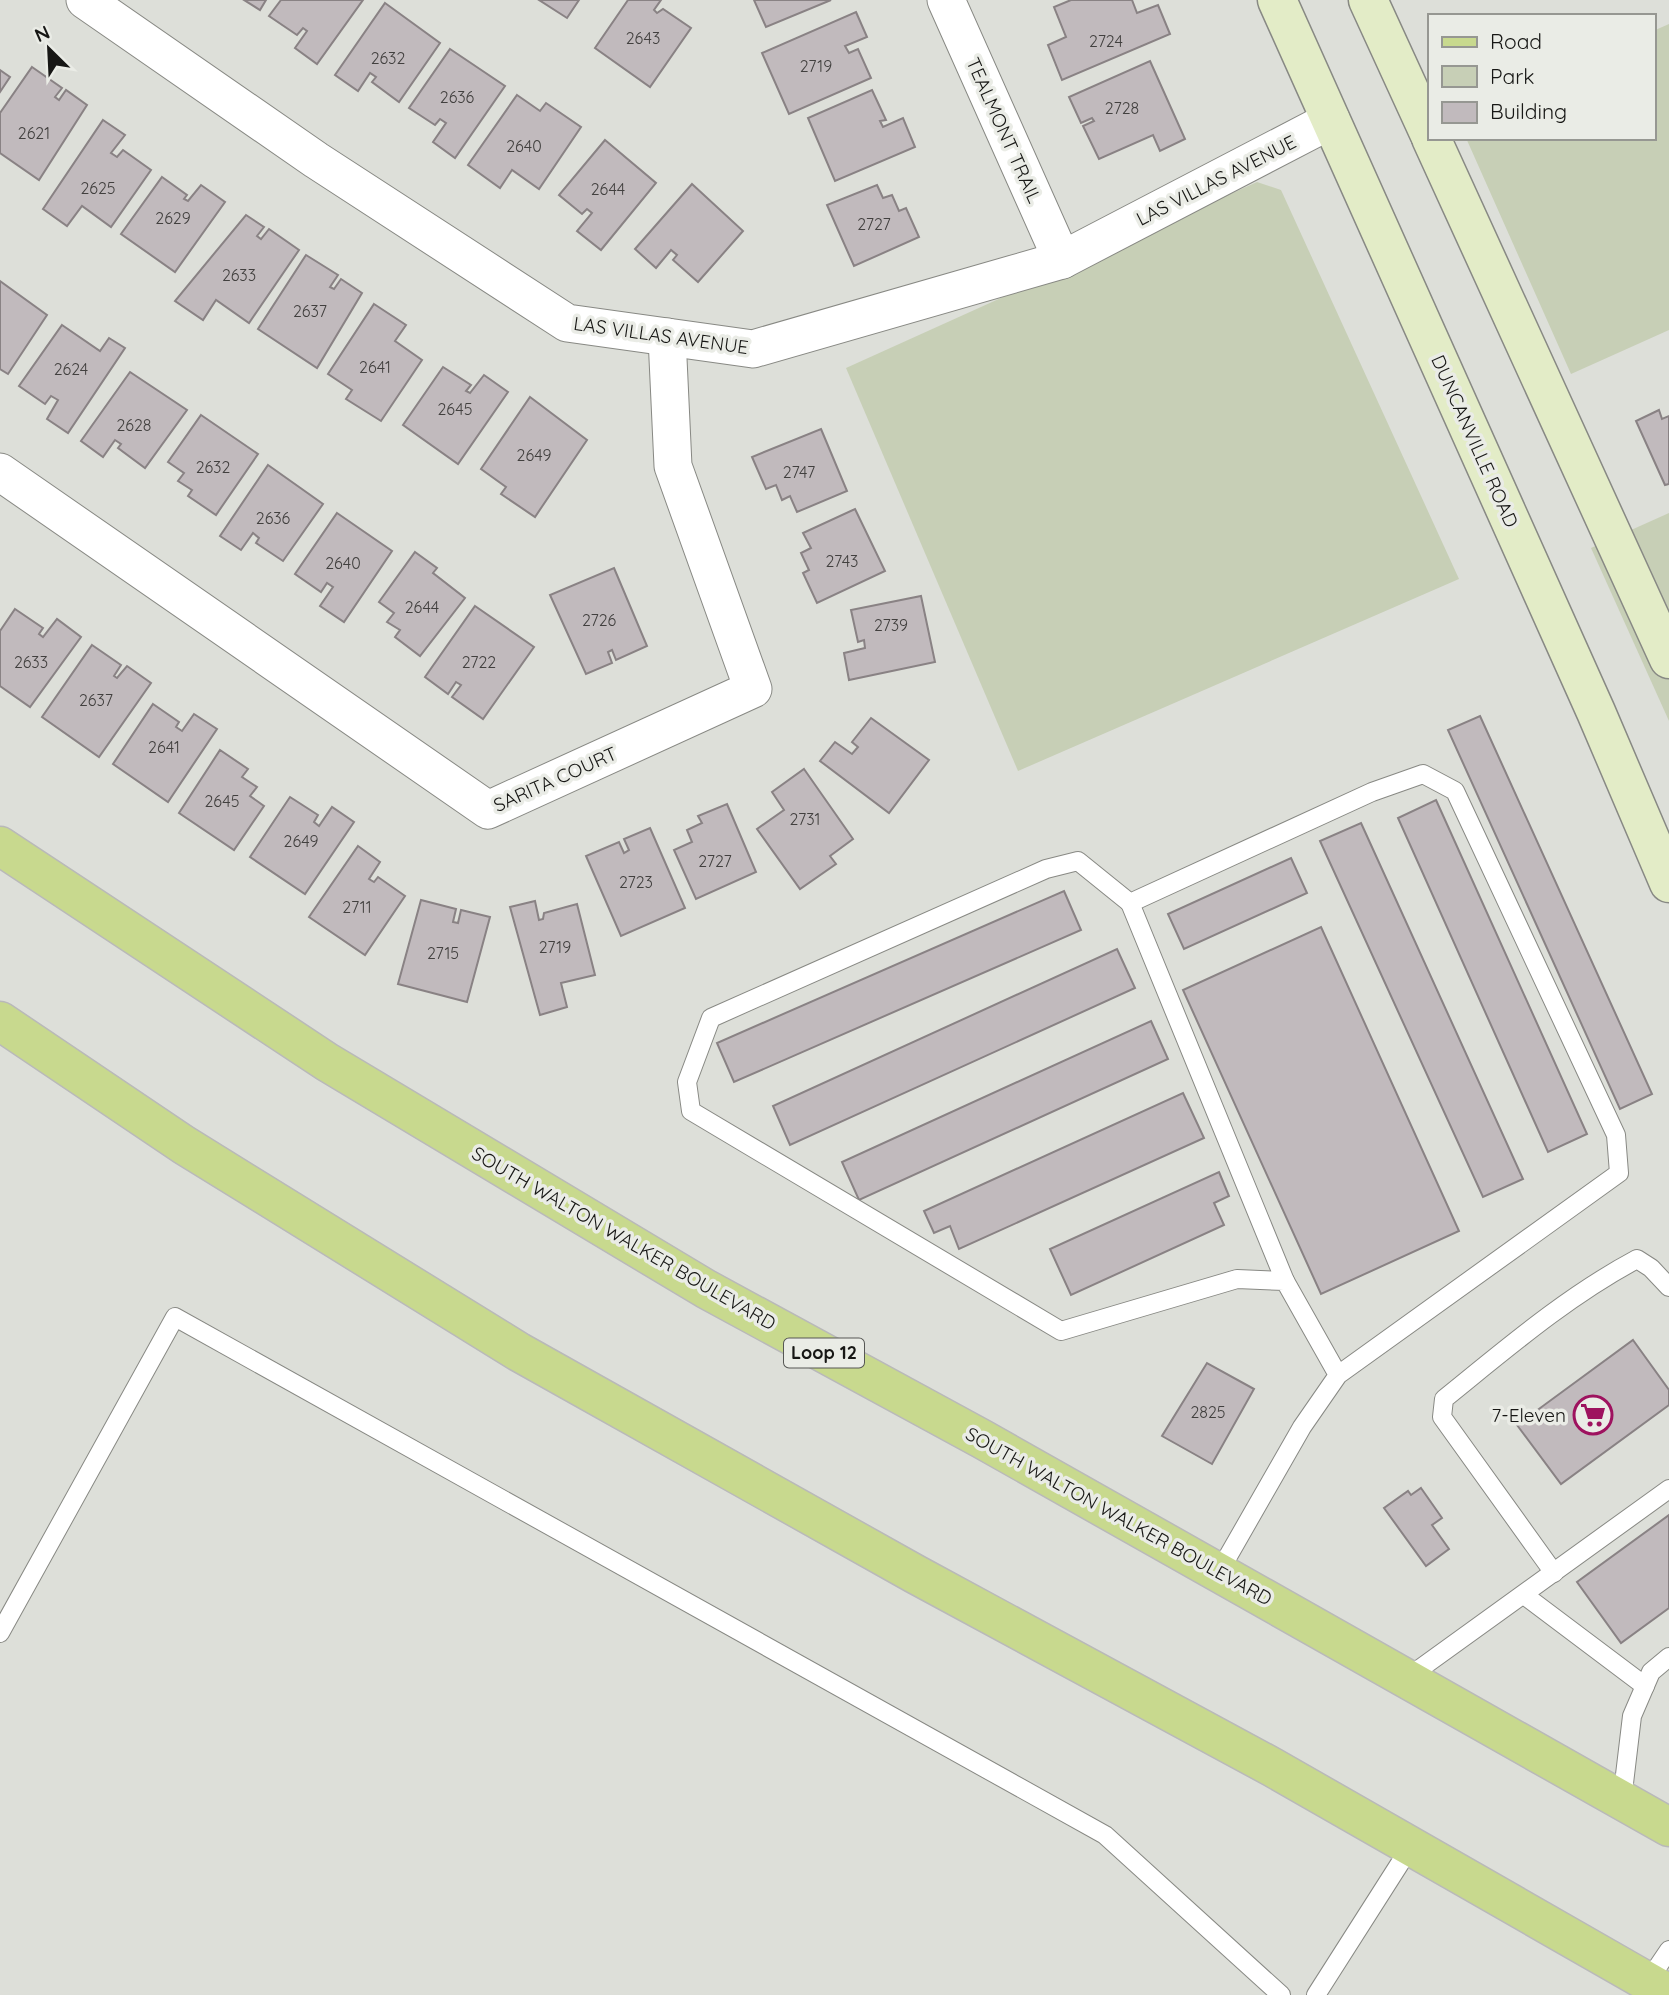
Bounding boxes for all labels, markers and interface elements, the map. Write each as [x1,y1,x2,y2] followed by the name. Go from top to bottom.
[14,14,84,84] north arrow
[1428,14,1655,140] legend
[31,20,53,47] text: N
[626,28,660,48] house number: 2643
[1490,28,1542,54] text: Road
[1089,31,1123,51] house number: 2724
[371,48,405,68] house number: 2632
[961,53,1047,207] street label: TEALMONT TRAIL
[800,56,832,76] house number: 2719
[1490,63,1534,89] text: Park
[440,87,475,107] house number: 2636
[1105,98,1139,118] house number: 2728
[1490,98,1567,124] text: Building
[18,123,50,143] house number: 2621
[1132,129,1300,231] street label: LAS VILLAS AVENUE
[506,136,542,156] house number: 2640
[80,178,116,198] house number: 2625
[591,179,625,199] house number: 2644
[155,208,191,228] house number: 2629
[857,214,891,234] house number: 2727
[222,265,256,285] house number: 2633
[293,301,327,321] house number: 2637
[572,311,750,359] street label: LAS VILLAS AVENUE
[1426,351,1524,531] street label: DUNCANVILLE ROAD
[359,357,391,377] house number: 2641
[54,359,88,379] house number: 2624
[438,399,472,419] house number: 2645
[117,415,151,435] house number: 2628
[517,445,551,465] house number: 2649
[196,457,230,477] house number: 2632
[783,462,815,482] house number: 2747
[256,508,291,528] house number: 2636
[826,551,858,571] house number: 2743
[325,553,361,573] house number: 2640
[405,597,439,617] house number: 2644
[582,610,617,630] house number: 2726
[874,615,908,635] house number: 2739
[14,652,48,672] house number: 2633
[462,652,496,672] house number: 2722
[79,690,113,710] house number: 2637
[148,737,180,757] house number: 2641
[489,741,621,817] street label: SARITA COURT
[205,791,239,811] house number: 2645
[789,809,821,829] house number: 2731
[284,831,318,851] house number: 2649
[698,851,732,871] house number: 2727
[619,872,653,892] house number: 2723
[342,897,372,917] house number: 2711
[539,937,571,957] house number: 2719
[427,943,459,963] house number: 2715
[468,1141,780,1335] street label: SOUTH WALTON WALKER BOULEVARD
[784,1338,864,1368] road number: Loop 12
[1572,1394,1614,1436] supermarket icon: 7-Eleven
[1190,1402,1226,1422] house number: 2825
[1492,1403,1566,1427] place label: 7-Eleven
[961,1421,1277,1611] street label: SOUTH WALTON WALKER BOULEVARD

